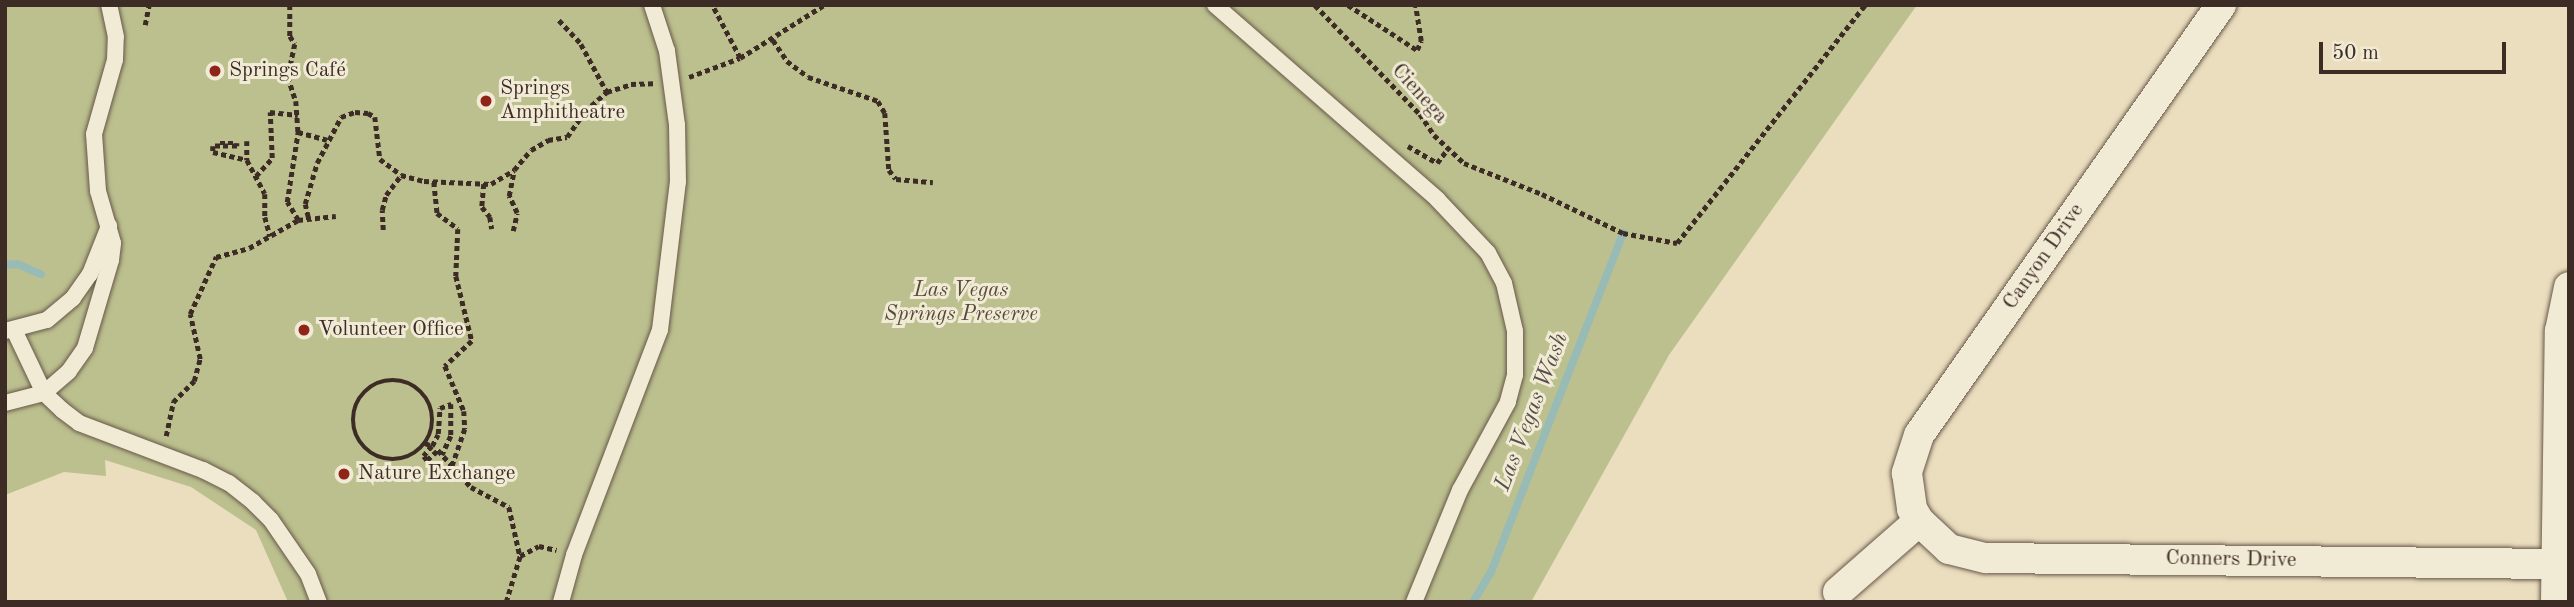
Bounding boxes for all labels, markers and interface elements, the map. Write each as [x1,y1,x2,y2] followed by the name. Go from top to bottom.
[2322,28,2509,72] scale bar
[2332,43,2379,64] text: 50 m
[229,58,346,84] place label: Springs Café
[1386,59,1452,129] street label: Cienega
[207,63,223,79] marker: Springs Café
[500,76,625,126] place label: Springs Amphitheatre
[478,93,494,109] marker: Springs Amphitheatre
[1998,199,2090,315] street label: Canyon Drive
[884,278,1038,328] park label: Las Vegas Springs Preserve
[318,317,464,343] place label: Volunteer Office
[296,322,312,338] marker: Volunteer Office
[1489,329,1575,495] water label: Las Vegas Wash
[358,461,515,487] place label: Nature Exchange
[336,466,352,482] marker: Nature Exchange
[2165,546,2297,574] street label: Conners Drive

